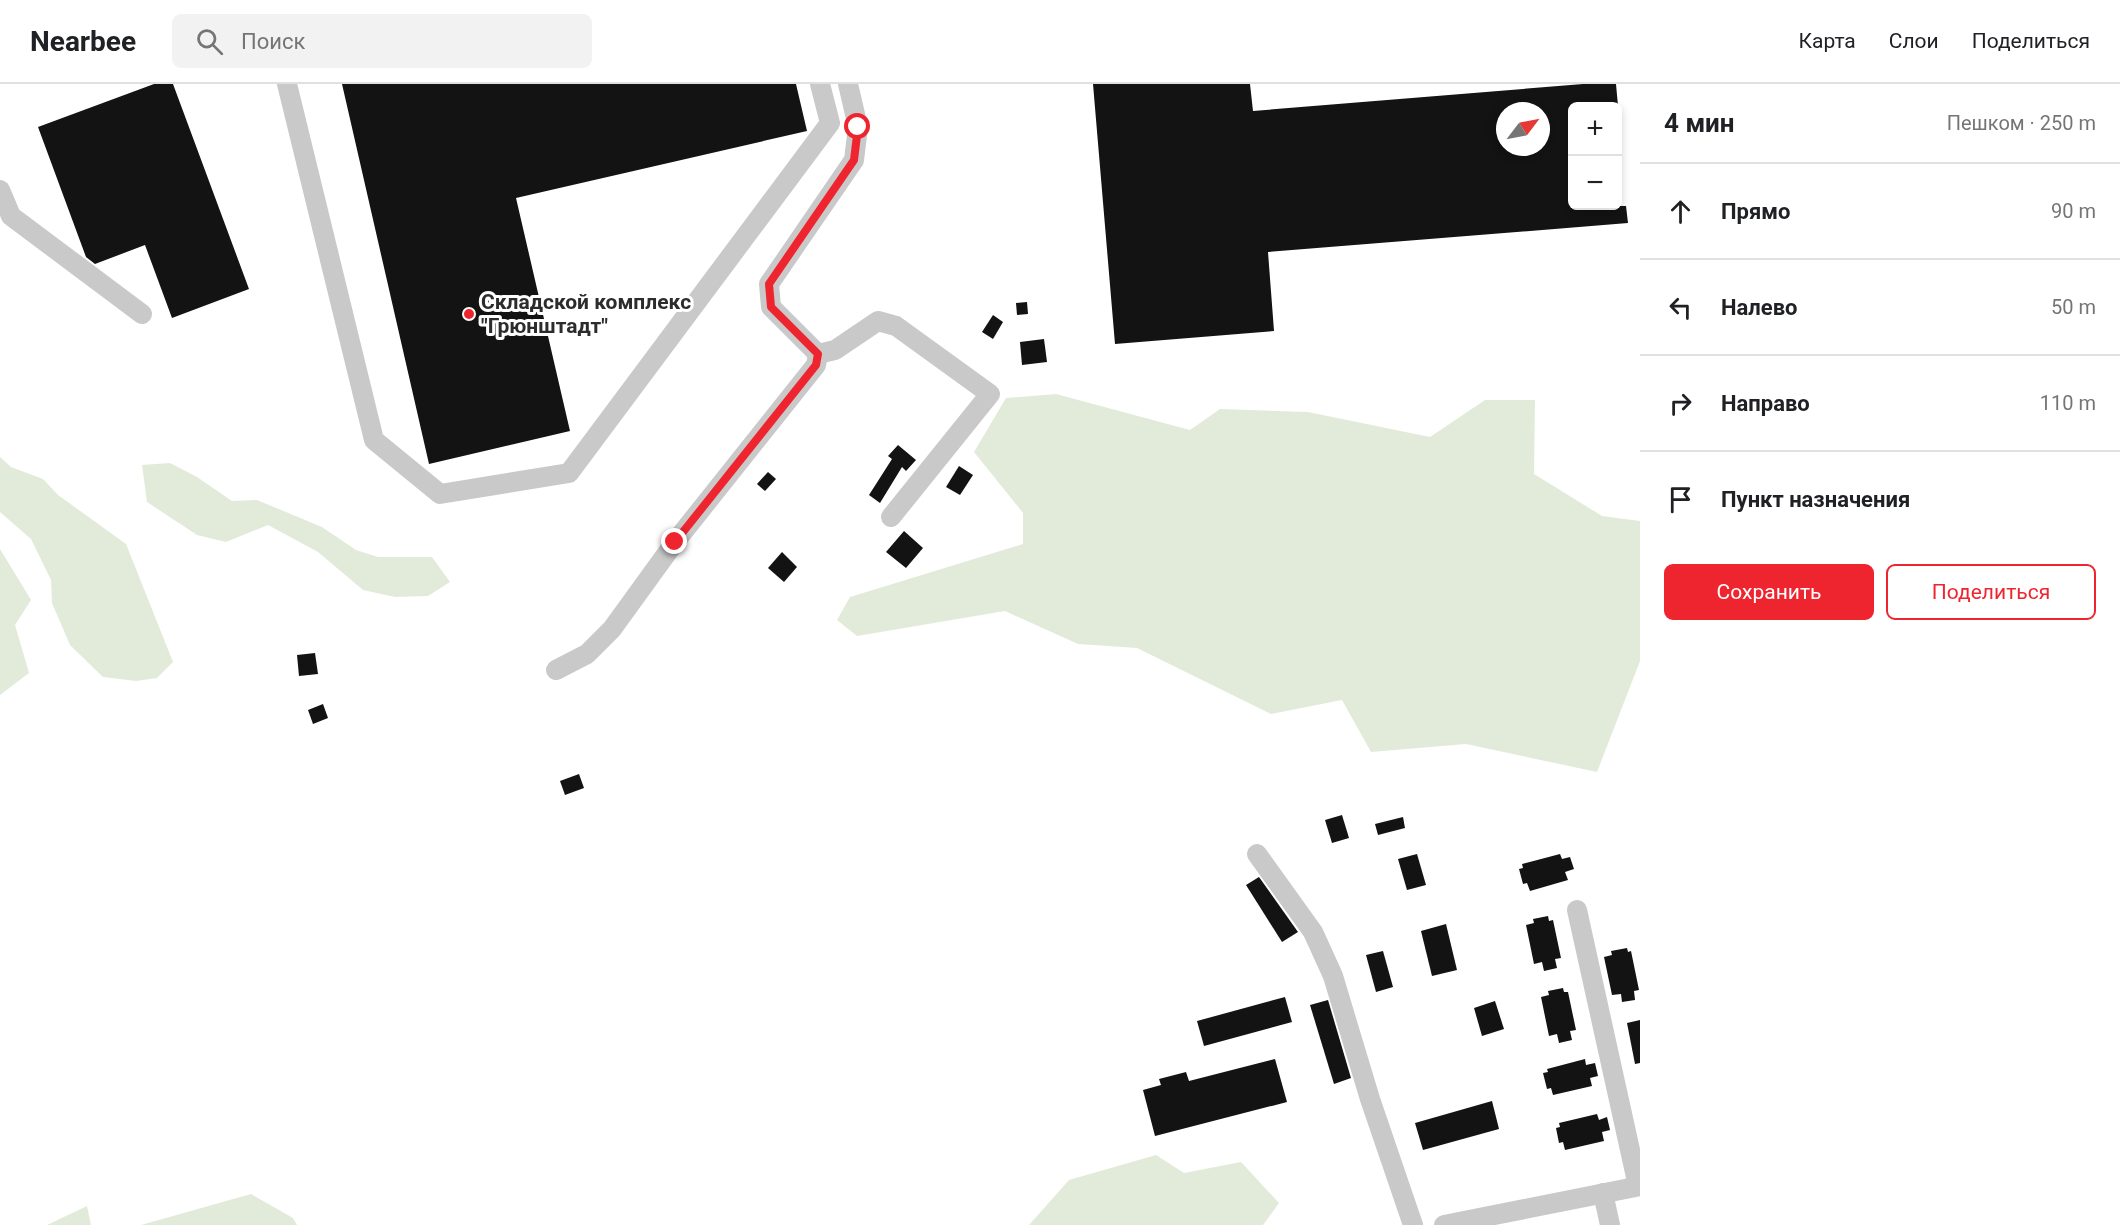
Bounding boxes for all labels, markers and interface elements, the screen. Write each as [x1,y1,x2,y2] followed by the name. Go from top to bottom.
[172,14,592,68] search box
[30,25,136,58] text: Nearbee
[193,25,226,58] icon: search
[241,29,305,54] text: Поиск
[1799,29,1856,53] text: Карта
[1889,29,1939,53] text: Слои
[1972,29,2090,53] text: Поделиться
[1496,102,1550,156] north arrow
[1568,102,1622,210] map controls
[1568,102,1622,156] button: +
[1664,108,1735,138] text: 4 мин
[1947,111,2096,135] text: Пешком · 250 m
[844,113,870,139] route start
[1568,156,1622,210] button: −
[1664,195,1697,228] icon: ahead
[1721,199,1790,224] text: Прямо
[2051,199,2096,223] text: 90 m
[481,290,691,338] place label: Складской комплекс "Грюнштадт"
[1664,291,1697,324] icon: left
[1721,295,1798,320] text: Налево
[2051,295,2096,319] text: 50 m
[462,307,476,321] marker: Складской комплекс "Грюнштадт"
[1664,387,1697,420] icon: right
[1721,391,1810,416] text: Направо
[2040,391,2096,415] text: 110 m
[1664,483,1697,516] icon: arrive
[1721,487,1910,512] text: Пункт назначения
[661,528,687,554] route end
[1664,564,1874,620] button: Сохранить
[1886,564,2096,620] button: Поделиться

